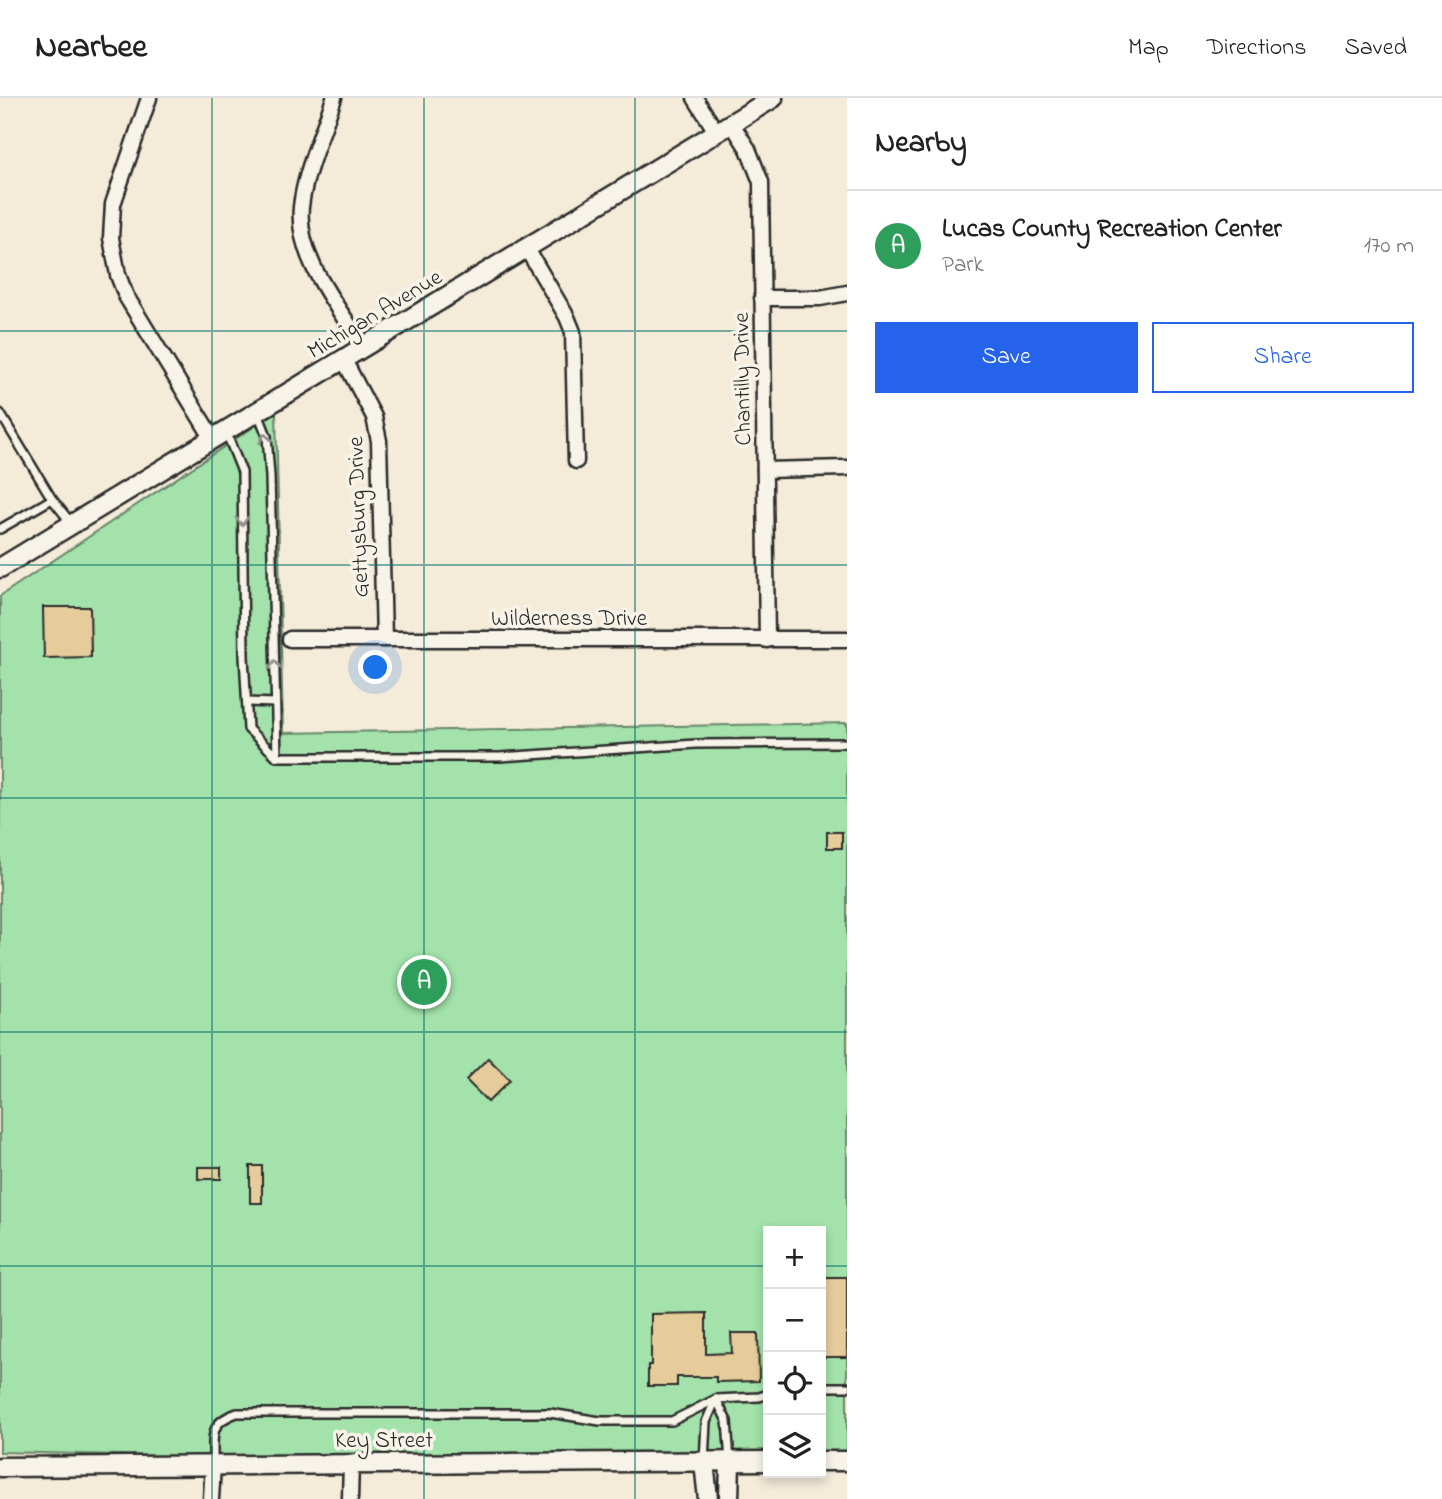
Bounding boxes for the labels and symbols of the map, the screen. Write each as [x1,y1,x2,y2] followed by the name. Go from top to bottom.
[302,261,450,369] street label: Michigan Avenue
[726,311,763,446] street label: Chantilly Drive
[259,432,274,444] one-way arrow
[340,435,381,598] street label: Gettysburg Drive
[235,516,250,527] one-way arrow
[491,603,648,636] street label: Wilderness Drive
[358,650,392,684] your location
[267,659,282,670] one-way arrow
[401,956,447,1008] pin: A
[335,1425,433,1460] street label: Key Street

